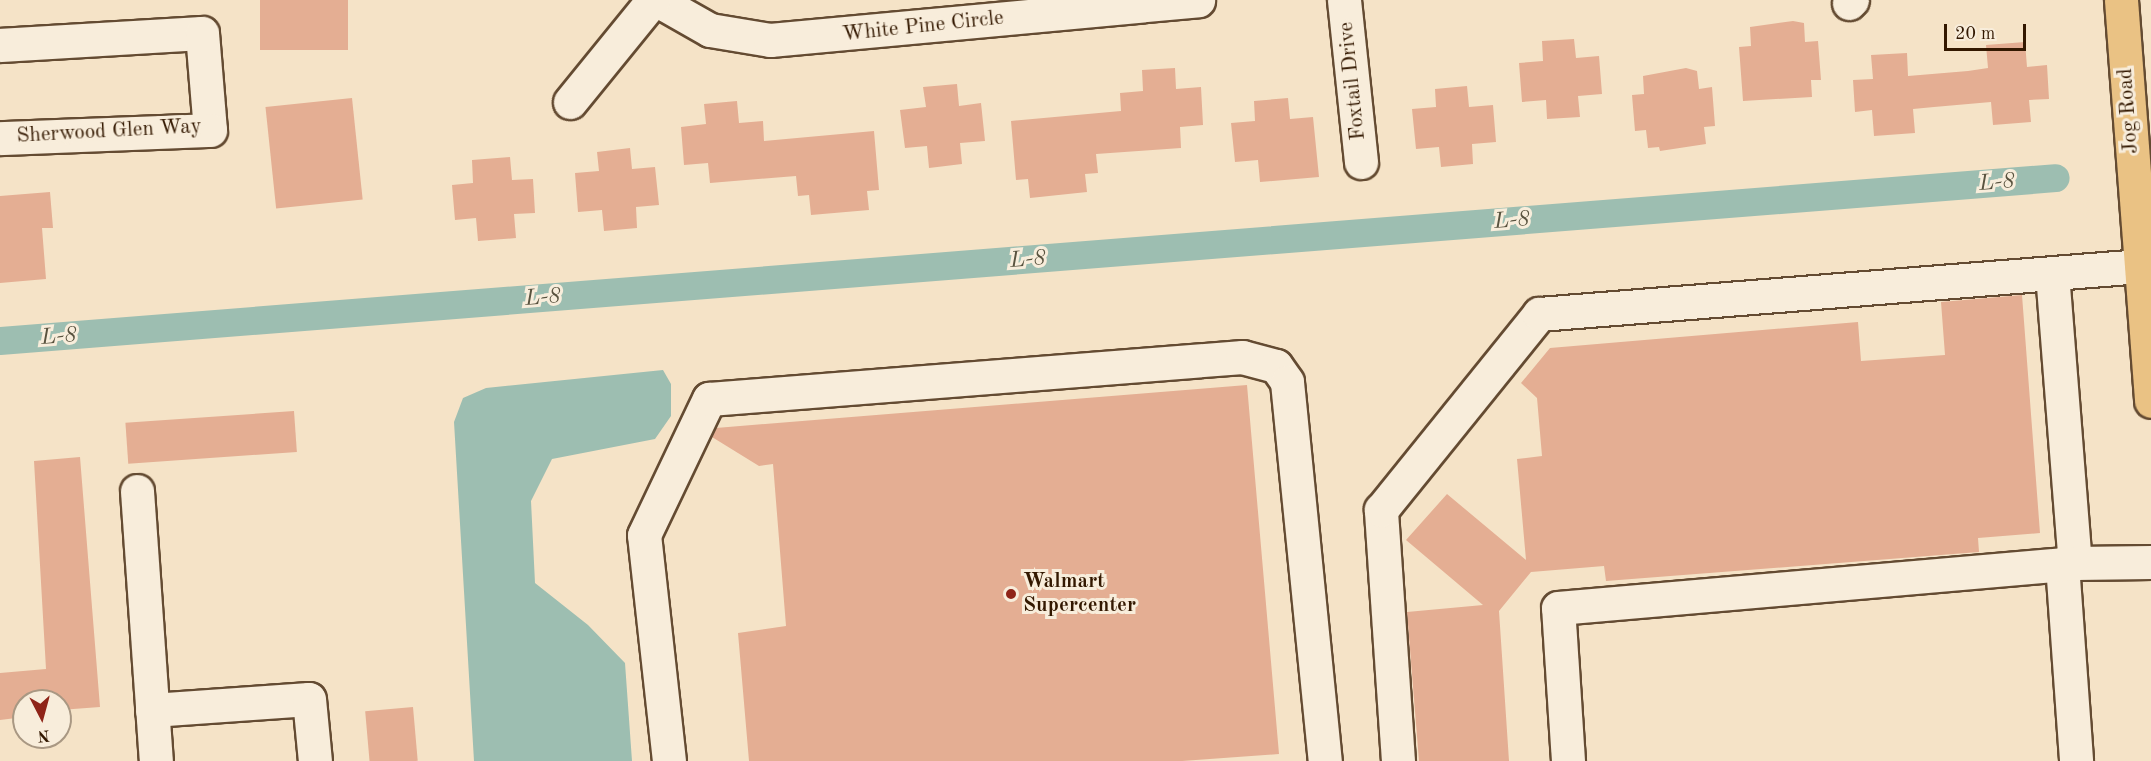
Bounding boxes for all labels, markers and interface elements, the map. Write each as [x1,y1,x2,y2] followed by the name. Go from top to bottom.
[841,6,1005,48] street label: White Pine Circle
[1947,12,2030,50] scale bar
[1334,21,1372,141] street label: Foxtail Drive
[1955,25,1995,43] text: 20 m
[2113,67,2145,155] street label: Jog Road
[16,115,202,149] street label: Sherwood Glen Way
[1978,168,2016,198] water label: L-8
[1493,206,1531,236] water label: L-8
[1009,245,1047,275] water label: L-8
[524,283,562,313] water label: L-8
[40,322,78,352] water label: L-8
[1023,569,1136,619] place label: Walmart Supercenter
[1004,587,1018,601] marker: Walmart Supercenter
[12,689,72,749] north arrow
[37,726,51,744] text: N

